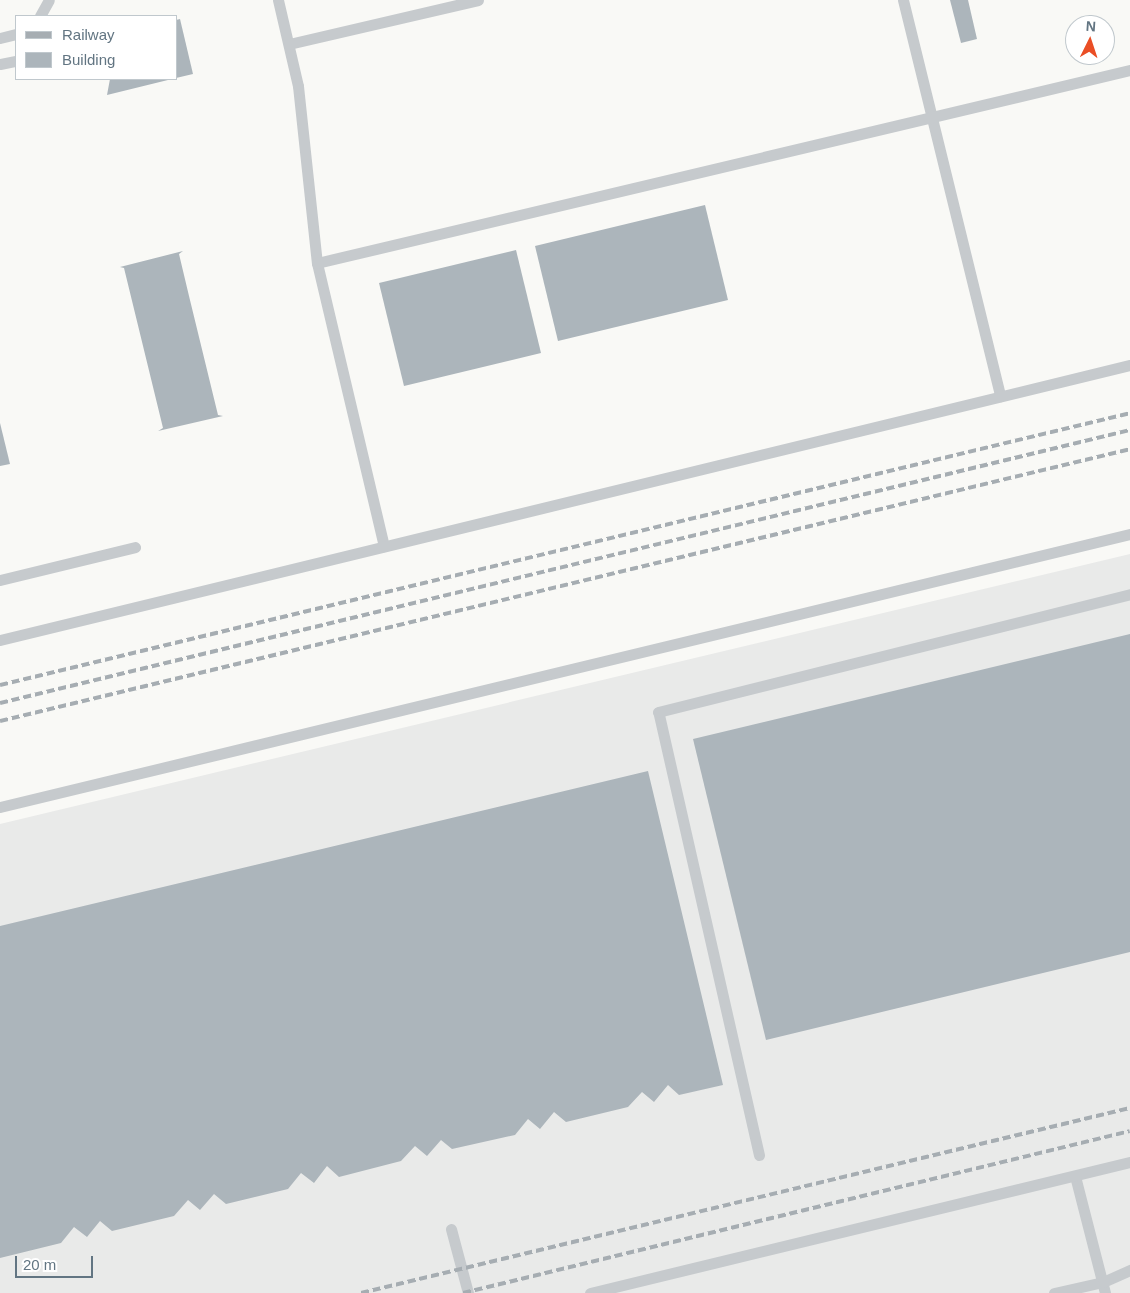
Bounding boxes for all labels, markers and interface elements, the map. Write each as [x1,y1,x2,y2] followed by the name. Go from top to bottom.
[15,15,178,80] legend
[1065,15,1115,65] north arrow
[1085,18,1097,34] text: N
[62,26,115,43] text: Railway
[62,51,115,68] text: Building
[18,1246,95,1278] scale bar
[23,1256,56,1273] text: 20 m

